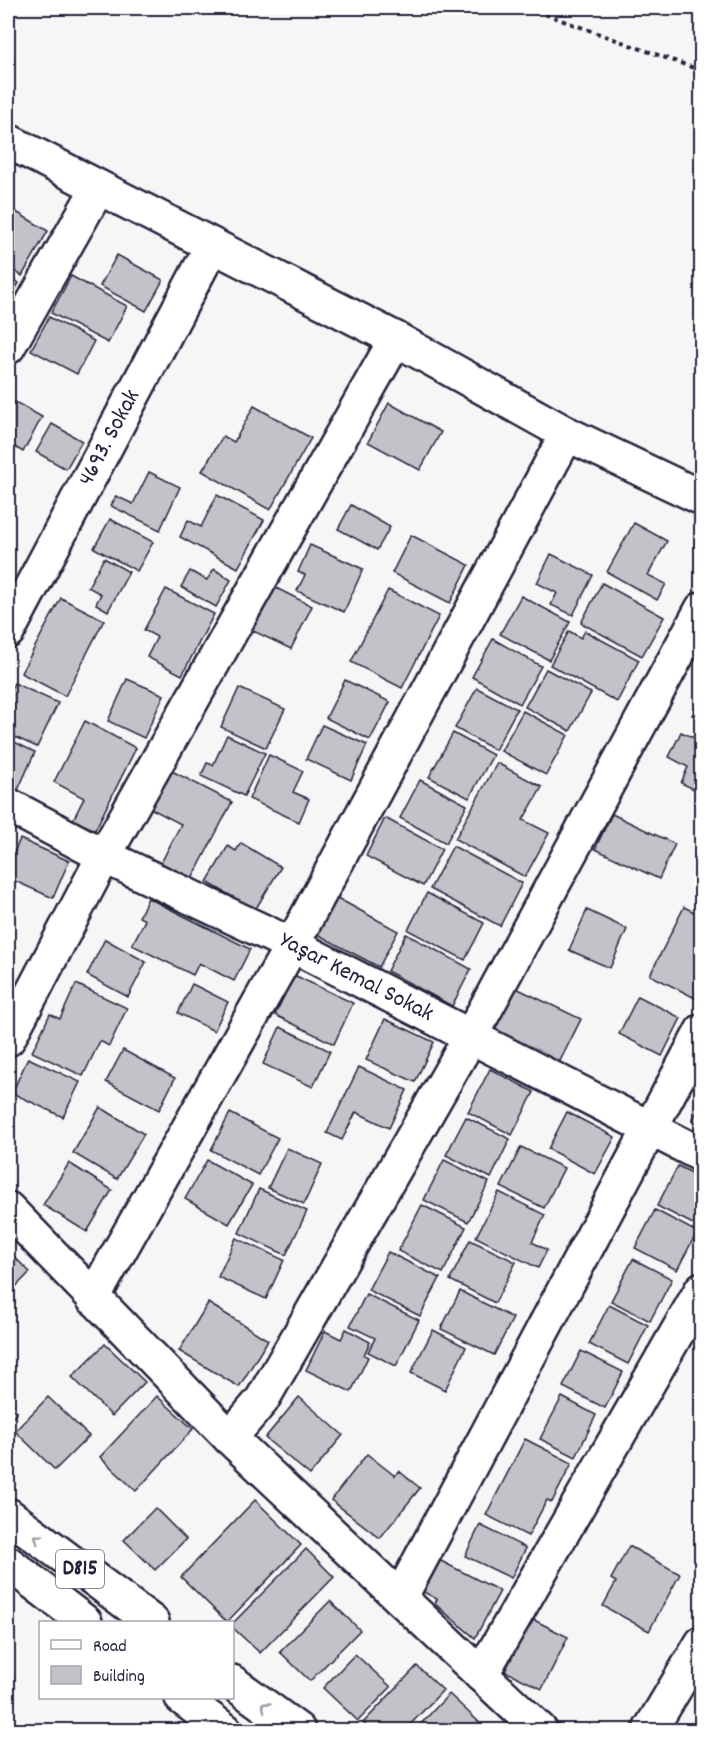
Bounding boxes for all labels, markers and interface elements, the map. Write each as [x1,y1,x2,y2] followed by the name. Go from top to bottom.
[70,384,150,492] street label: 4693. Sokak
[273,925,439,1031] street label: Yaşar Kemal Sokak
[33,1534,44,1545] one-way arrow
[56,1550,104,1588] road number: D815
[39,1621,234,1699] legend
[93,1635,127,1660] text: Road
[93,1665,145,1690] text: Building
[261,1703,272,1714] one-way arrow

